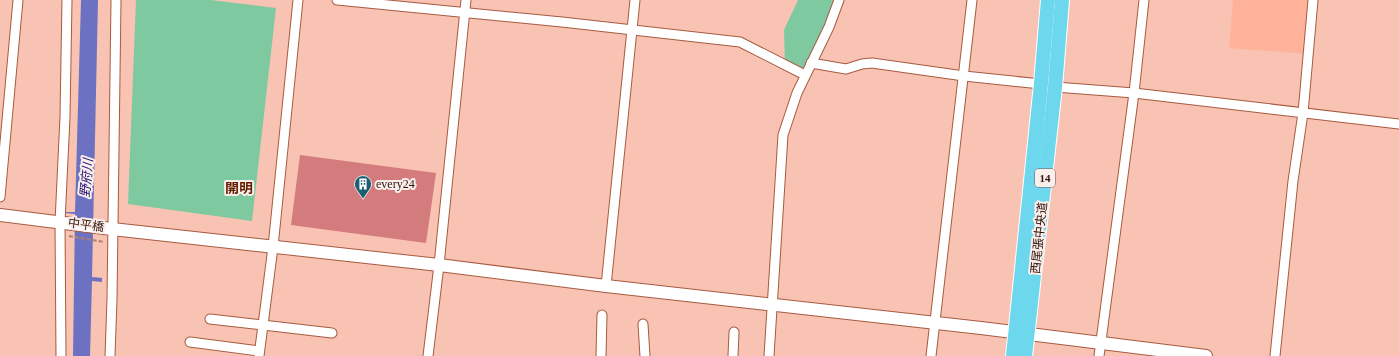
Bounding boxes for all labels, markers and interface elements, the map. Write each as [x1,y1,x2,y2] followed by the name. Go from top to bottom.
[77,156,96,198] water label: 野府川
[1035,169,1055,187] road number: 14
[353,174,373,199] building icon: every24
[376,177,415,191] place label: every24
[225,181,253,196] district label: 開明
[1028,201,1050,275] street label: 西尾張中央道
[67,216,105,234] street label: 中平橋

